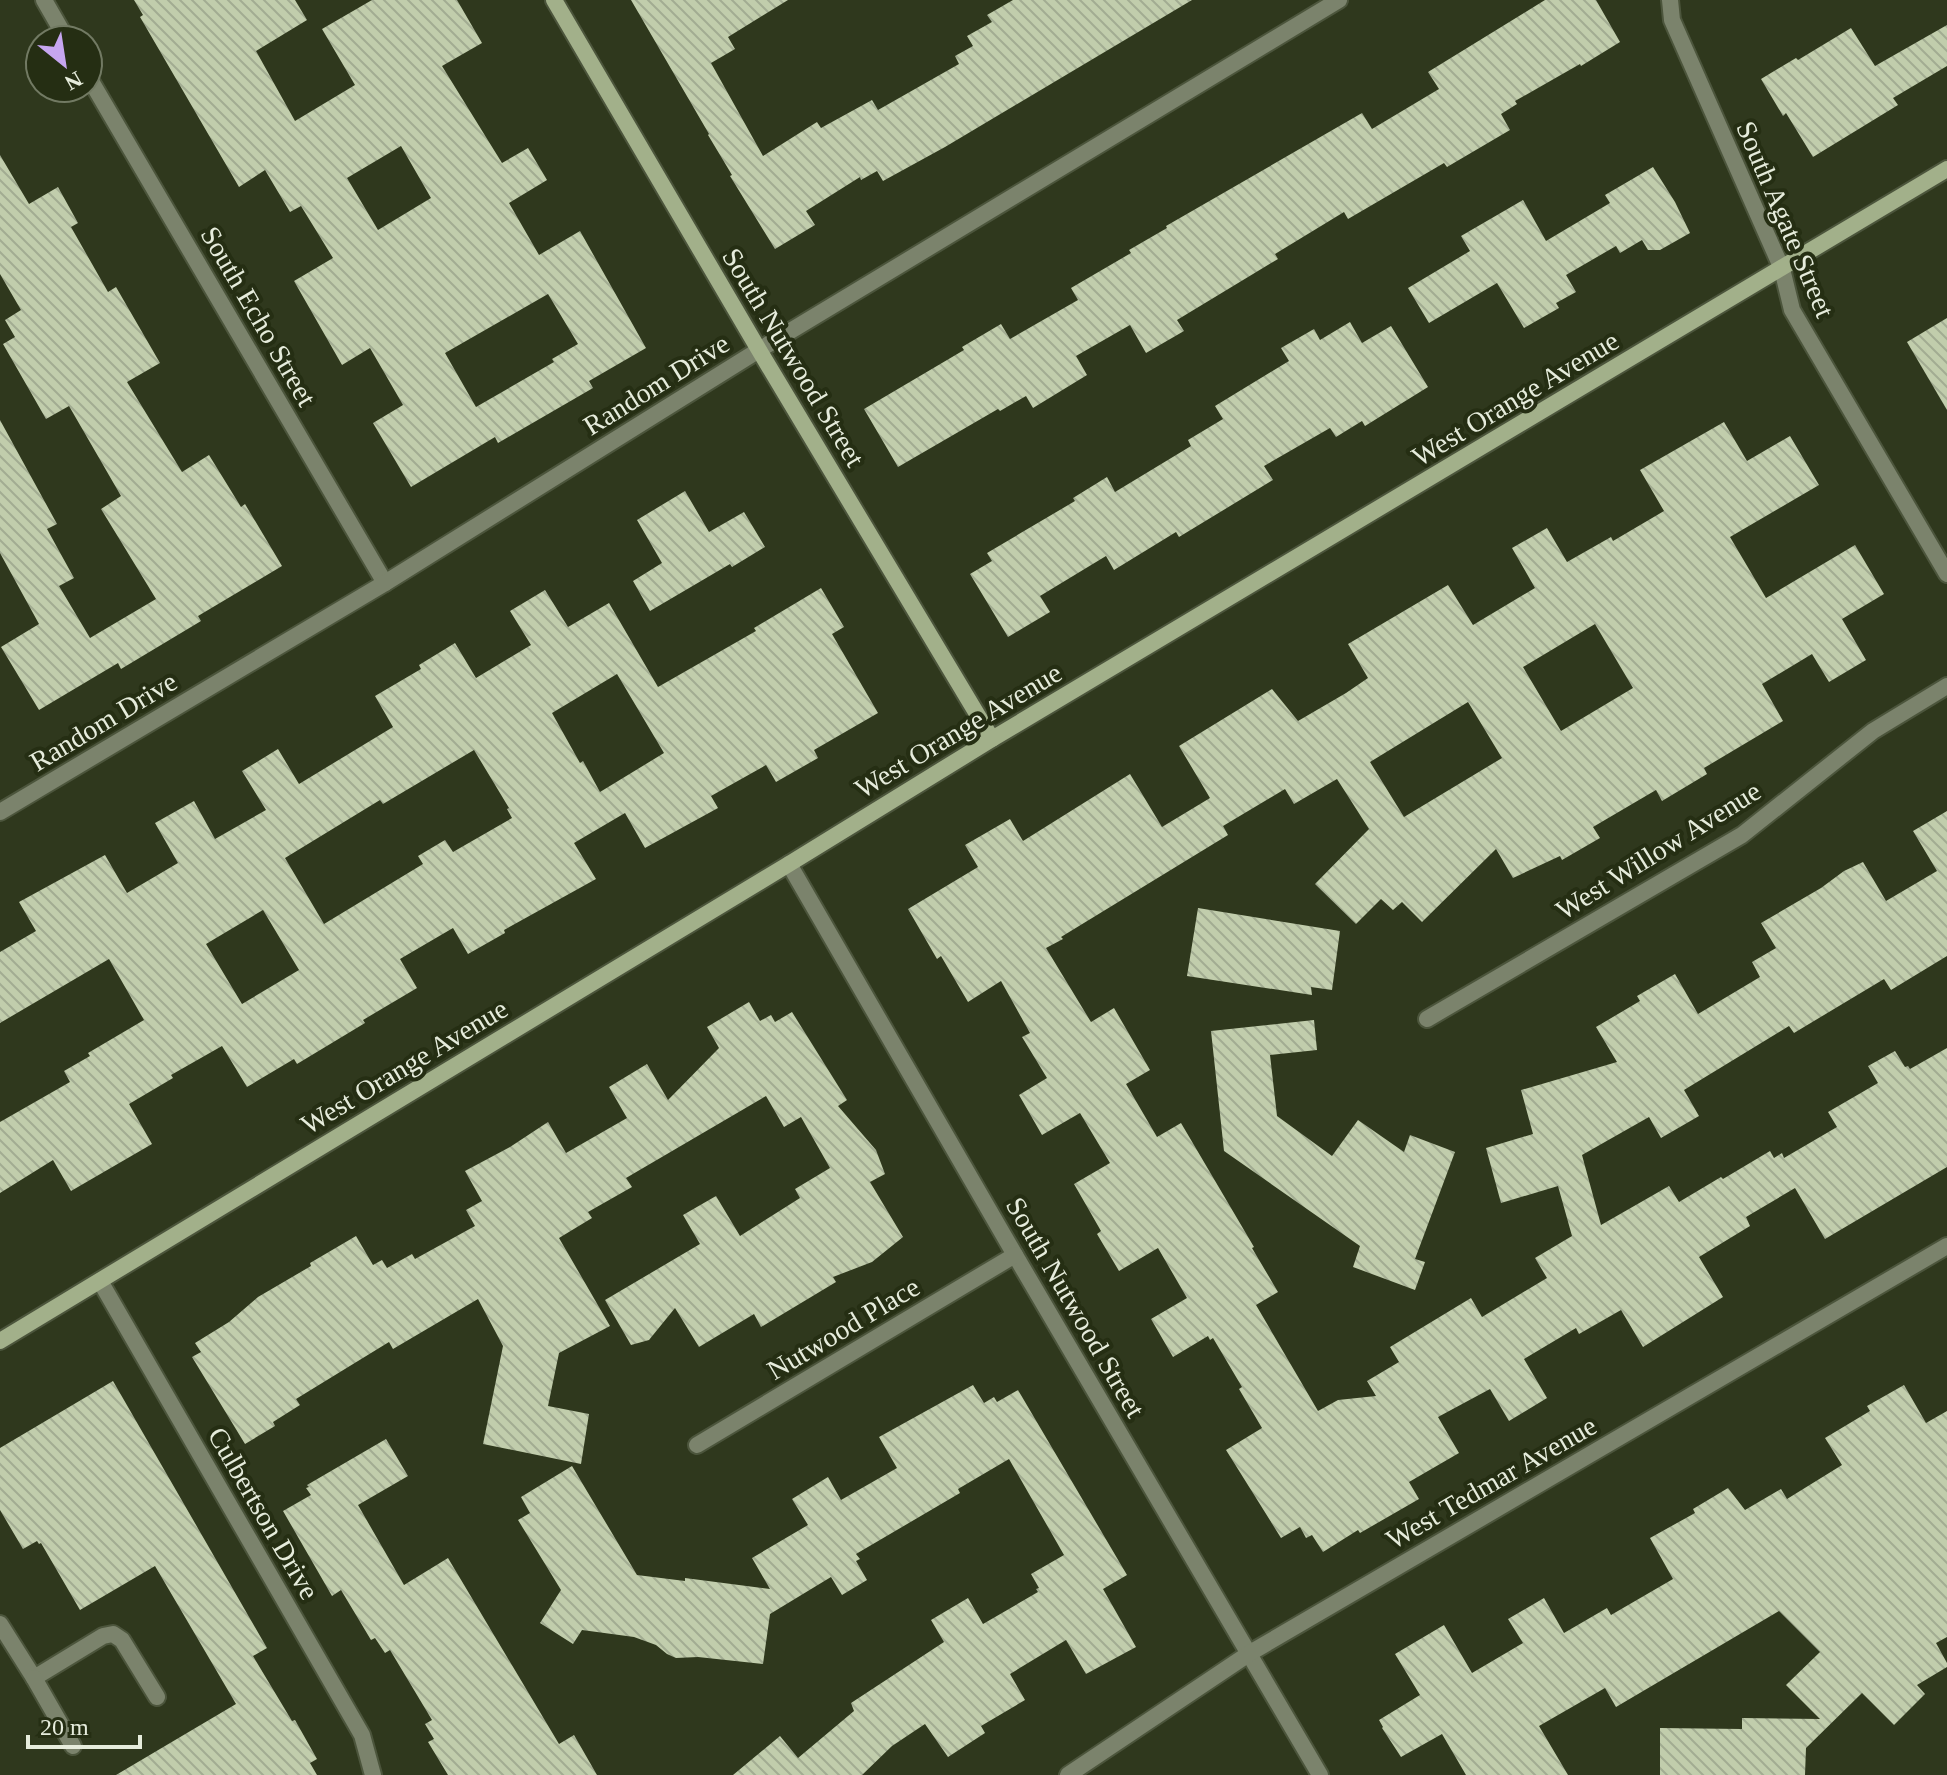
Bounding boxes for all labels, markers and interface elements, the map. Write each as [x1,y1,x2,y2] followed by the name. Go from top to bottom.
[24,24,104,104] north arrow
[61,66,87,96] text: N
[1730,116,1841,322] street label: South Agate Street
[195,221,323,412] street label: South Echo Street
[716,243,871,472] street label: South Nutwood Street
[1406,325,1624,472] street label: West Orange Avenue
[578,327,735,441] street label: Random Drive
[849,657,1067,804] street label: West Orange Avenue
[24,665,182,777] street label: Random Drive
[1550,775,1766,926] street label: West Willow Avenue
[295,993,513,1140] street label: West Orange Avenue
[1000,1192,1151,1423] street label: South Nutwood Street
[762,1271,925,1386] street label: Nutwood Place
[1381,1410,1602,1555] street label: West Tedmar Avenue
[202,1422,325,1605] street label: Culbertson Drive
[28,1699,140,1749] scale bar
[40,1714,89,1740] text: 20 m

